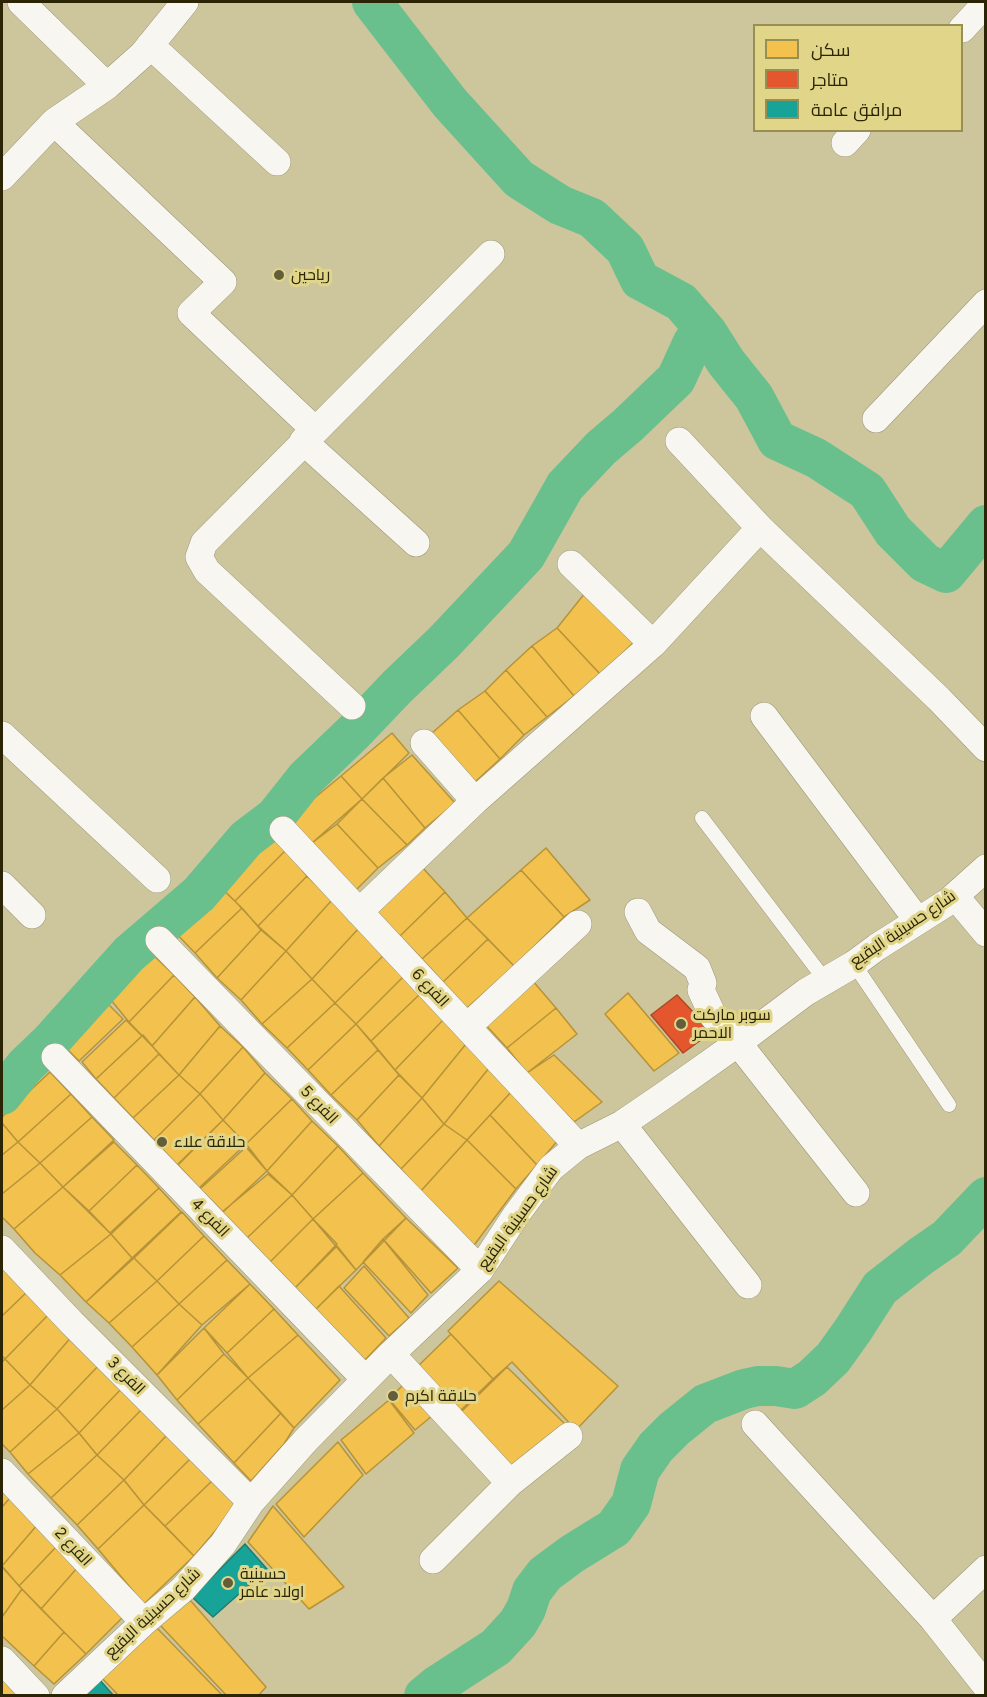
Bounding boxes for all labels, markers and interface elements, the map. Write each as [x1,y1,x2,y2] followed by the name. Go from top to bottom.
[753,24,963,132] legend
[811,39,850,61] text: سكن
[811,69,849,91] text: متاجر
[811,99,902,121] text: مرافق عامة
[291,265,330,285] place label: رياحين
[272,268,286,282] marker: رياحين
[847,887,959,971] street label: شارع حسينية البقيع
[407,965,453,1011] street label: الفرع 6
[693,1005,771,1043] place label: سوبر ماركت الاحمر
[674,1017,688,1031] marker: سوبر ماركت الاحمر
[296,1082,342,1128] street label: الفرع 5
[174,1132,245,1152] place label: حلاقة علاء
[155,1135,169,1149] marker: حلاقة علاء
[474,1162,562,1274] street label: شارع حسينية البقيع
[187,1195,233,1241] street label: الفرع 4
[103,1353,149,1399] street label: الفرع 3
[405,1386,477,1406] place label: حلاقة اكرم
[386,1389,400,1403] marker: حلاقة اكرم
[50,1524,96,1570] street label: الفرع 2
[101,1564,205,1662] street label: شارع حسينية البقيع
[240,1564,304,1602] place label: حسينية اولاد عامر
[221,1576,235,1590] marker: حسينية اولاد عامر

